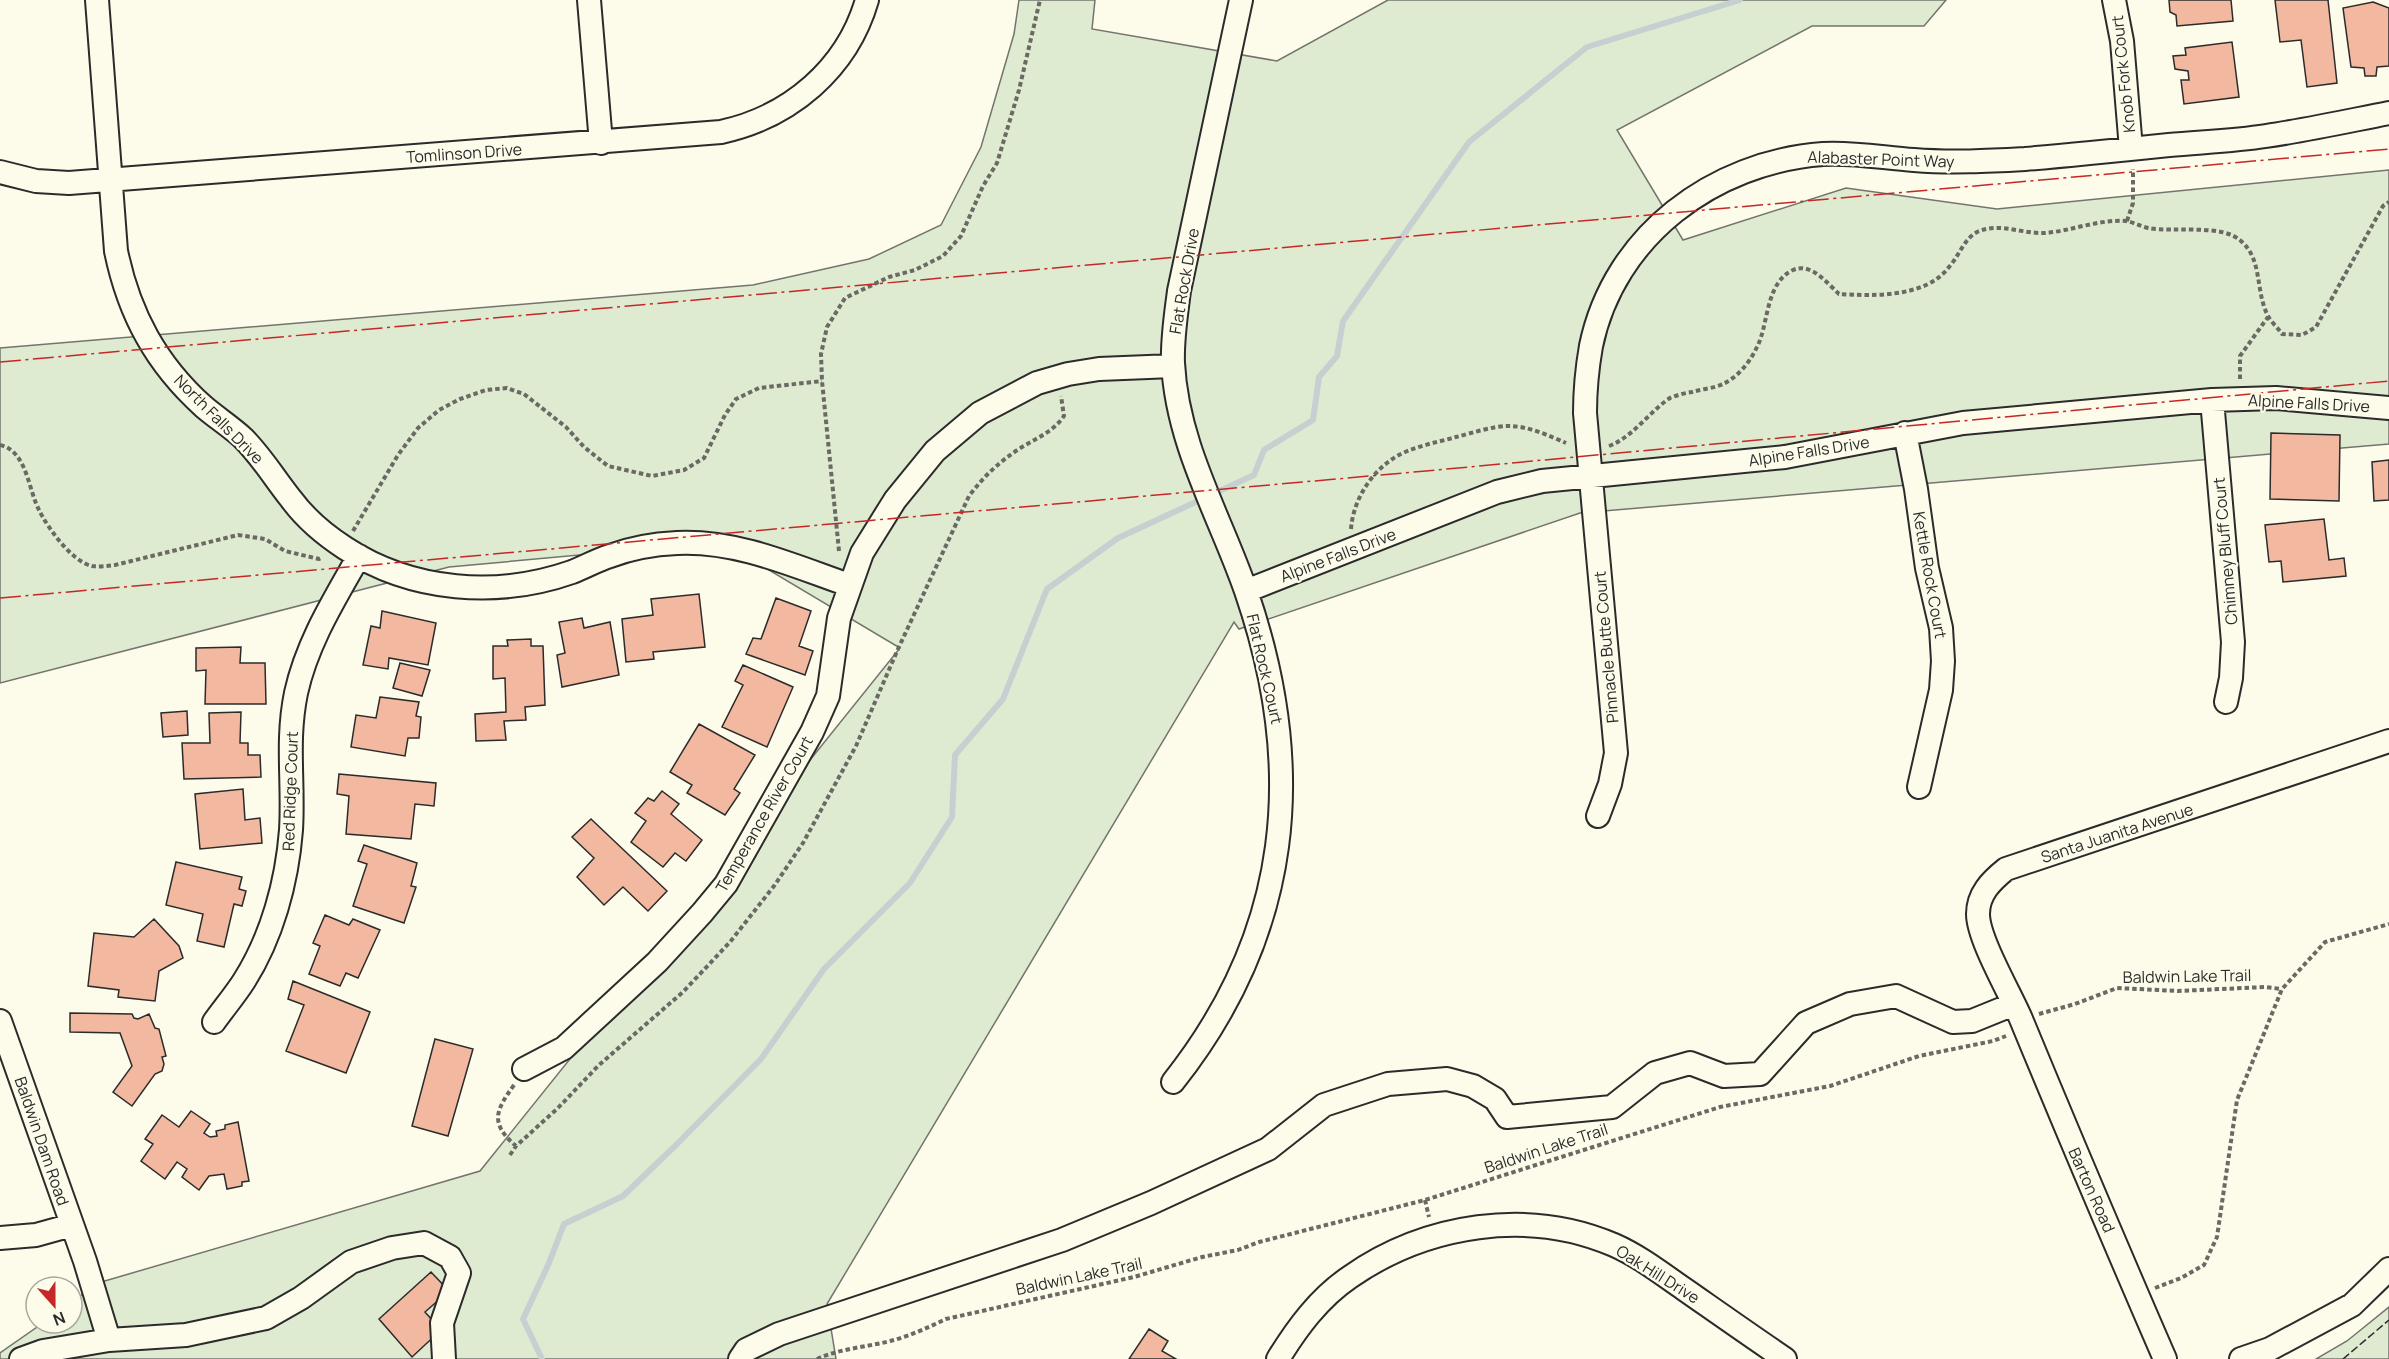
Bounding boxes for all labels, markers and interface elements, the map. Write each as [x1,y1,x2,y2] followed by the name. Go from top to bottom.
[2106,14,2140,134] street label: Knob Fork Court
[405,138,523,168] street label: Tomlinson Drive
[1807,145,1955,173] street label: Alabaster Point Way
[1164,226,1204,336] street label: Flat Rock Drive
[169,369,269,469] street label: North Falls Drive
[2247,389,2371,417] street label: Alpine Falls Drive
[1747,431,1871,471] street label: Alpine Falls Drive
[2208,476,2242,626] street label: Chimney Bluff Court
[1908,510,1952,640] street label: Kettle Rock Court
[1277,523,1399,587] street label: Alpine Falls Drive
[1588,570,1624,724] street label: Pinnacle Butte Court
[1242,612,1288,726] street label: Flat Rock Court
[277,731,303,851] street label: Red Ridge Court
[710,732,818,896] street label: Temperance River Court
[2038,798,2196,868] street label: Santa Juanita Avenue
[2123,964,2251,988] street label: Baldwin Lake Trail
[10,1074,74,1208] street label: Baldwin Dam Road
[1481,1118,1611,1178] street label: Baldwin Lake Trail
[2064,1144,2120,1236] street label: Barton Road
[1612,1240,1704,1308] street label: Oak Hill Drive
[1014,1252,1144,1300] street label: Baldwin Lake Trail
[24,1275,84,1335] north arrow
[50,1307,69,1331] text: N

